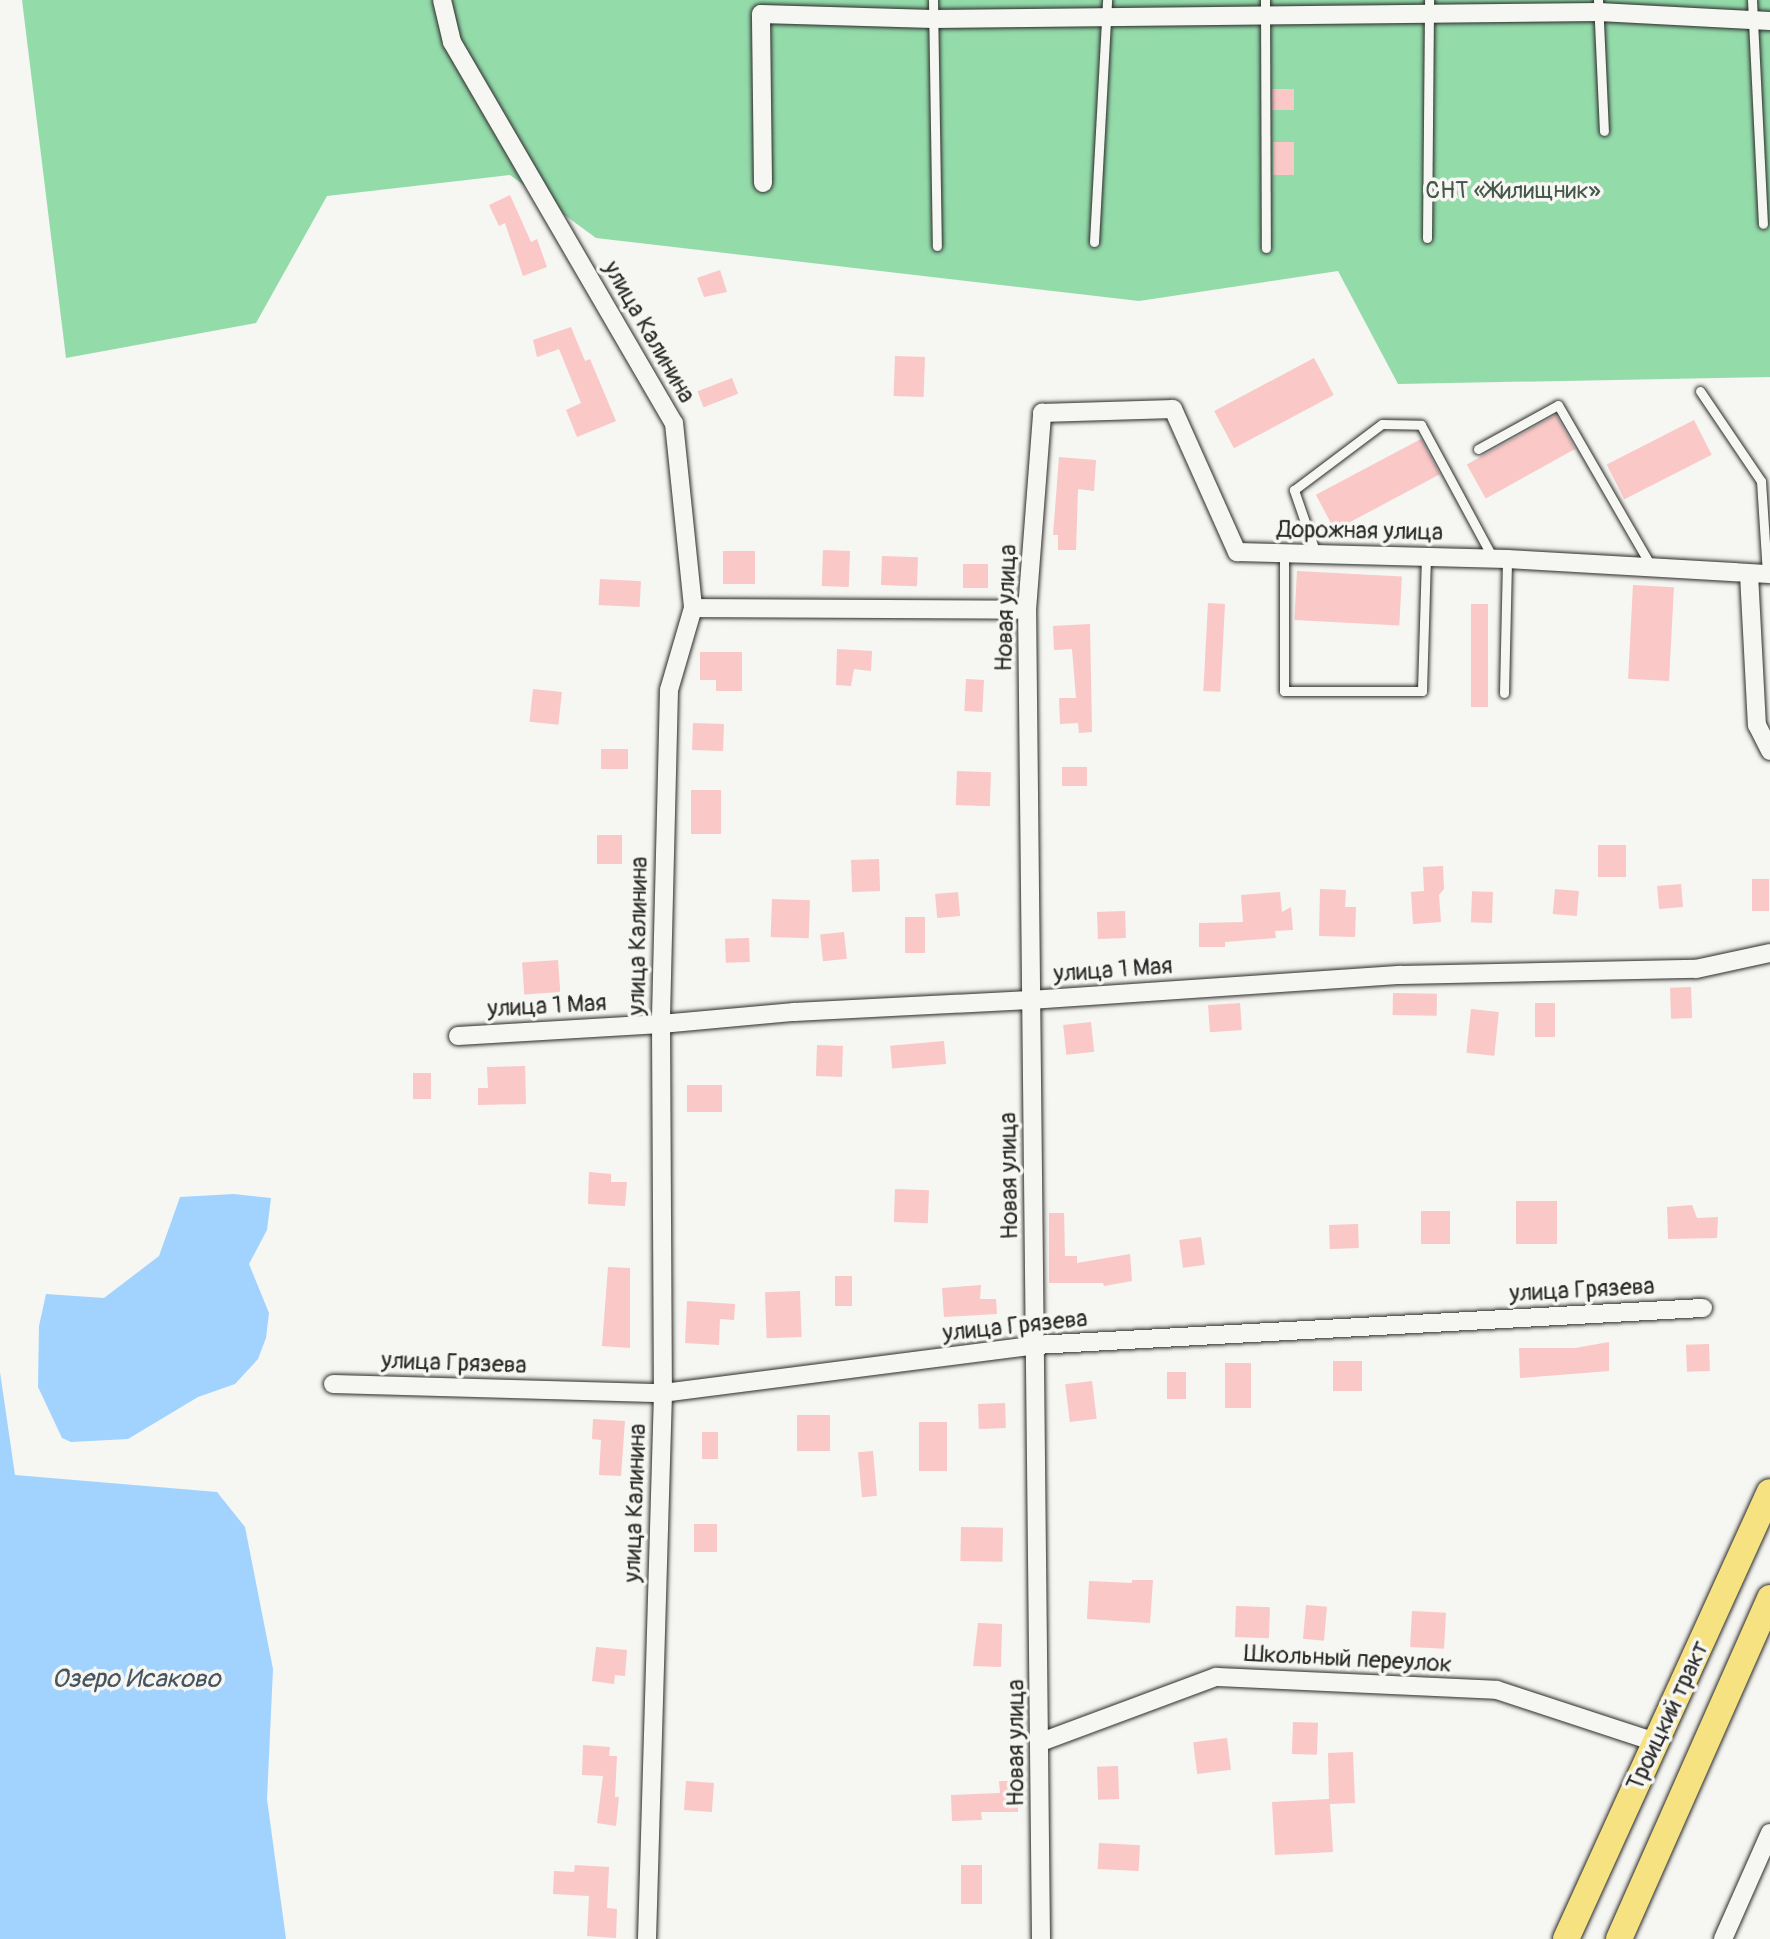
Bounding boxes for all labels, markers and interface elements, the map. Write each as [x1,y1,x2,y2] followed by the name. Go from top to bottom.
[1425,177,1601,205] park label: СНТ «Жилищник»
[597,256,701,408] street label: улица Калинина
[1277,515,1443,547] street label: Дорожная улица
[989,544,1023,672] street label: Новая улица
[622,856,654,1016] street label: улица Калинина
[1053,951,1173,989] street label: улица 1 Мая
[487,988,607,1024] street label: улица 1 Мая
[993,1112,1025,1240] street label: Новая улица
[1509,1272,1655,1308] street label: улица Грязева
[941,1304,1089,1348] street label: улица Грязева
[381,1346,527,1380] street label: улица Грязева
[618,1423,652,1583] street label: улица Калинина
[1621,1637,1715,1795] street label: Троицкий тракт
[1243,1639,1453,1679] street label: Школьный переулок
[52,1664,220,1696] water label: Озеро Исаково
[1002,1679,1030,1807] street label: Новая улица

